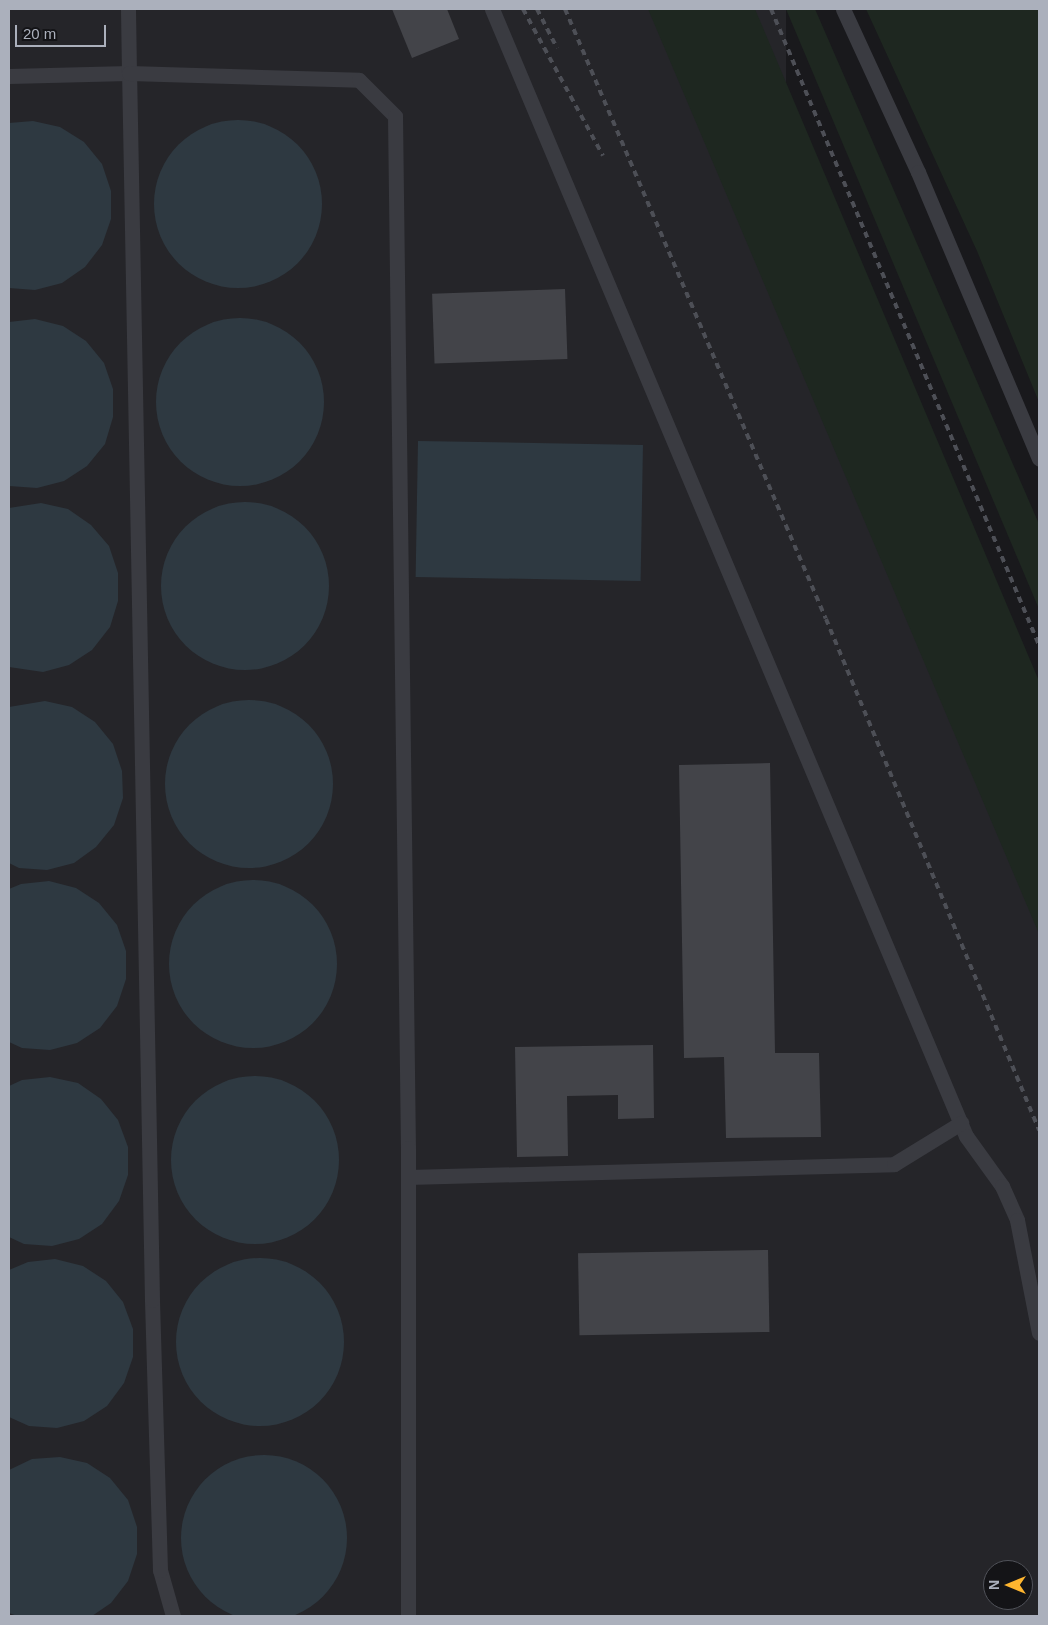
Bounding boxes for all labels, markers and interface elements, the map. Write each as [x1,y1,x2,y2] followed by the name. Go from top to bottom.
[18,15,109,47] scale bar
[23,25,56,42] text: 20 m
[983,1560,1033,1610] north arrow
[986,1580,1002,1590] text: N

